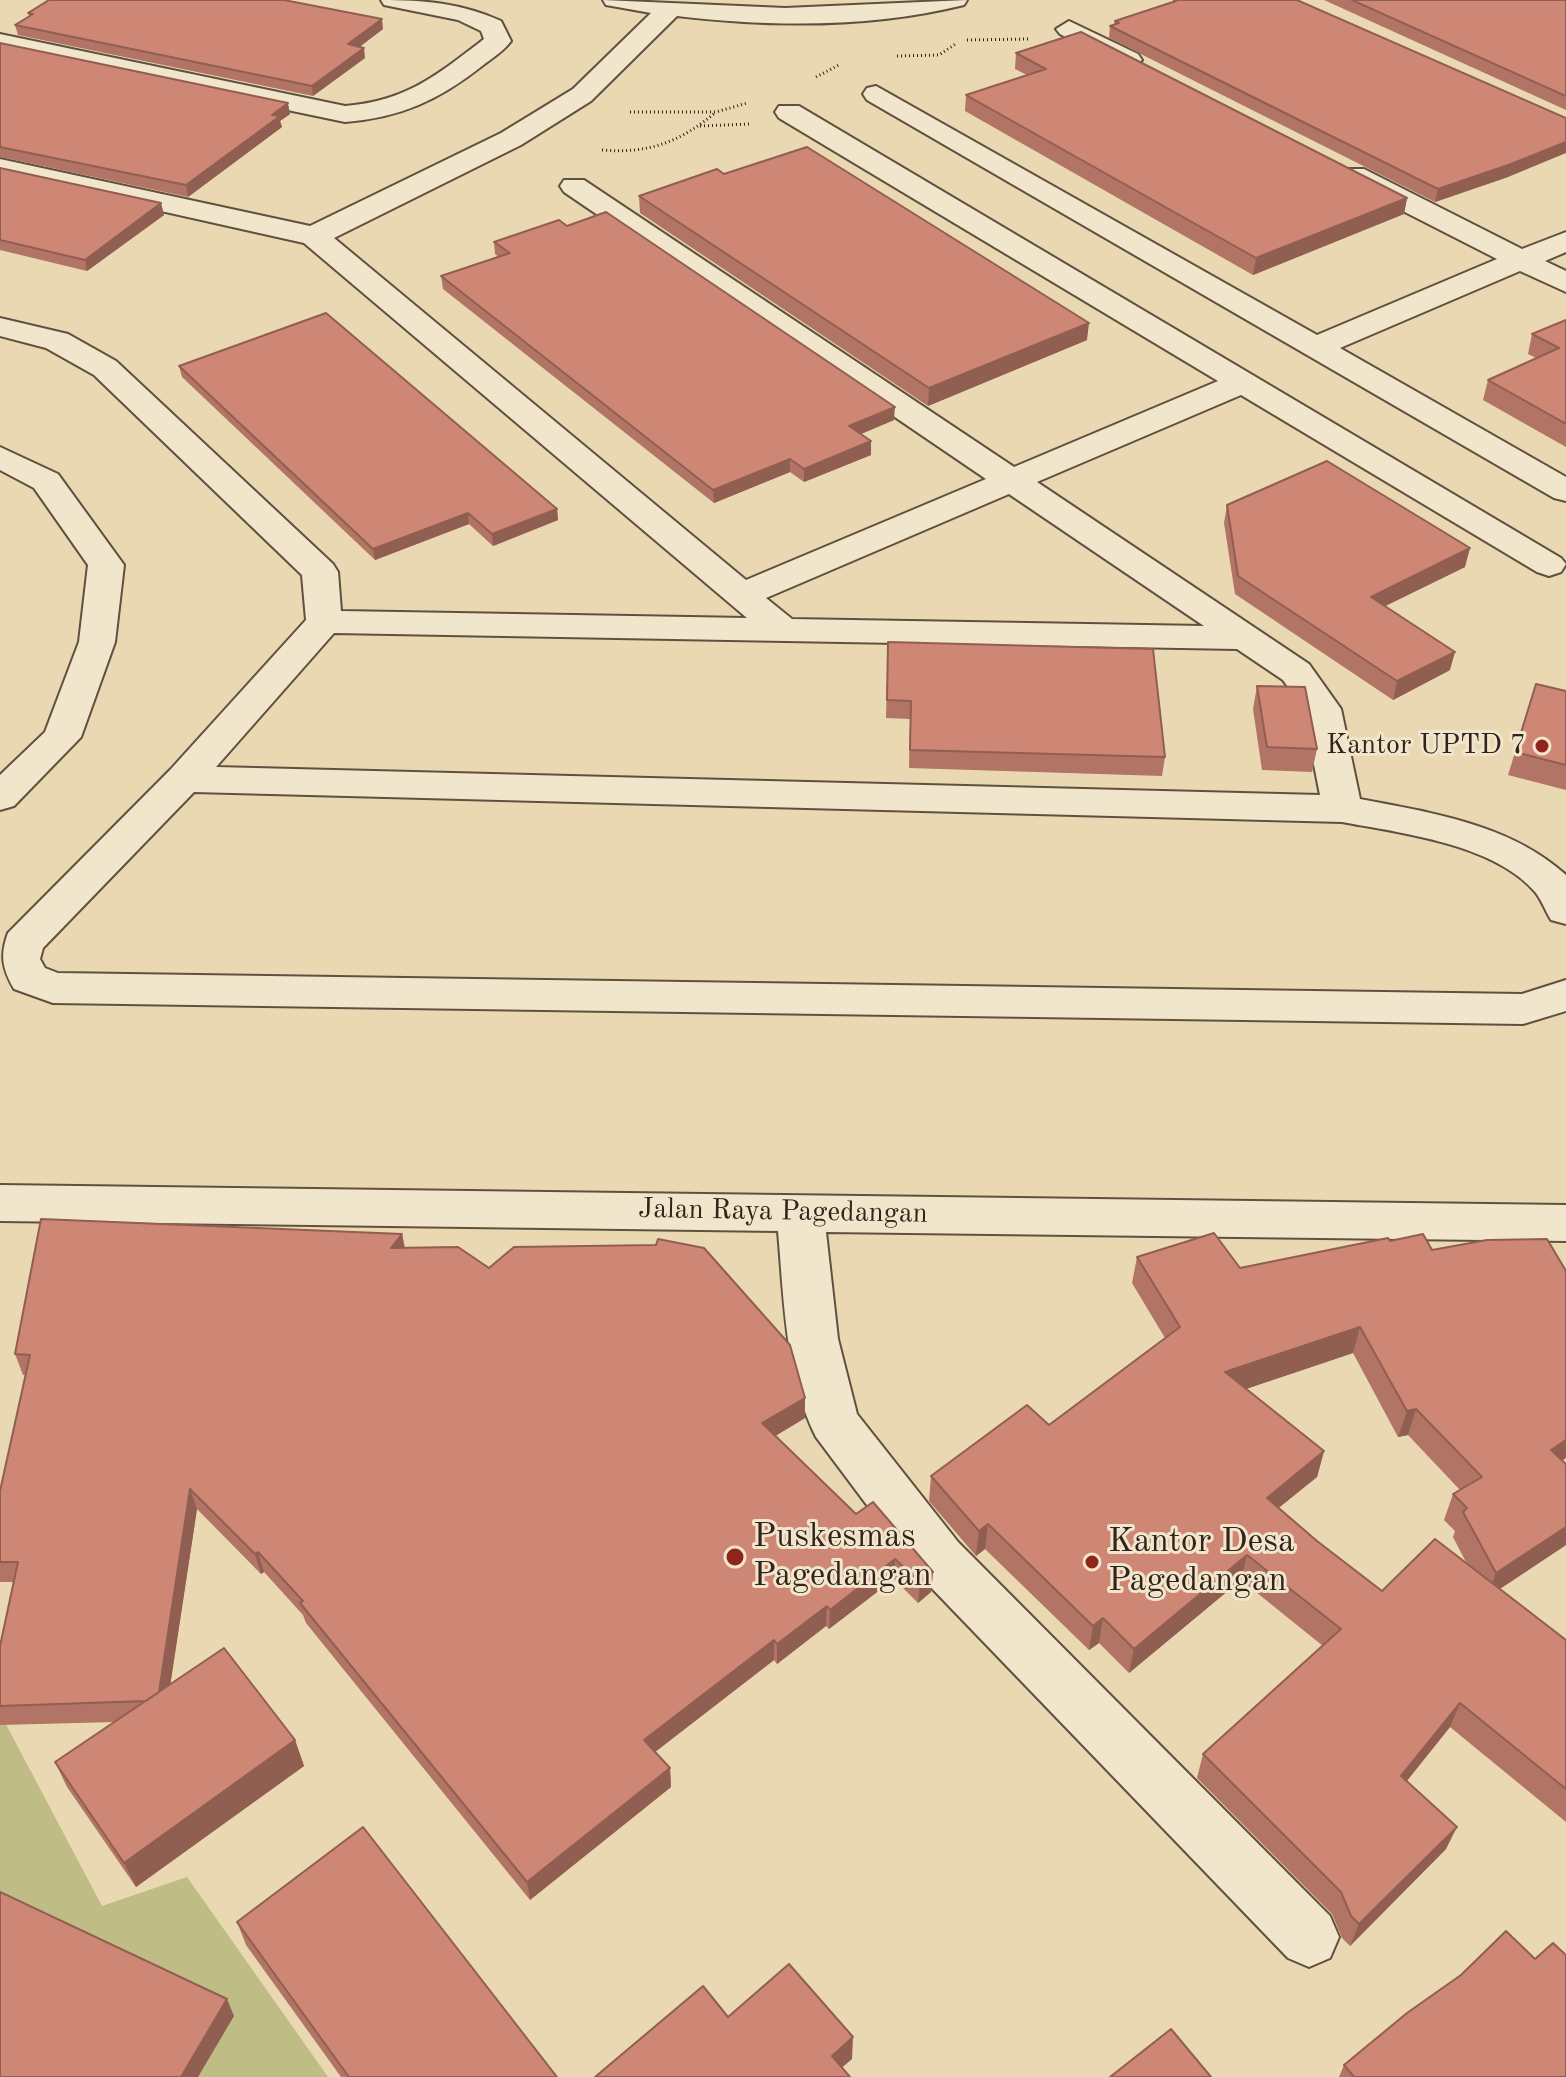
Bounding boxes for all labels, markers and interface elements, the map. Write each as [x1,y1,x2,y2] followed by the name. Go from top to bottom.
[1326,729,1526,763] place label: Kantor UPTD 7
[1533,737,1551,755] marker: Kantor UPTD 7
[638,1193,928,1231] street label: Jalan Raya Pagedangan
[753,1517,932,1596] place label: Puskesmas Pagedangan
[1108,1522,1295,1602] place label: Kantor Desa Pagedangan
[724,1546,746,1568] marker: Puskesmas Pagedangan
[1083,1553,1101,1571] marker: Kantor Desa Pagedangan

